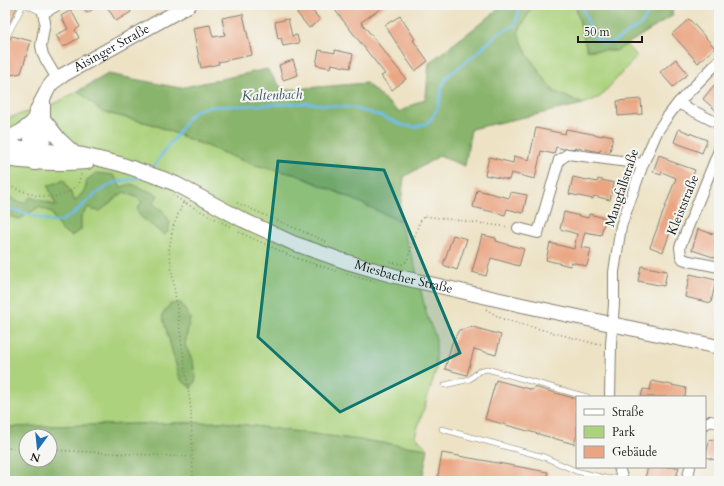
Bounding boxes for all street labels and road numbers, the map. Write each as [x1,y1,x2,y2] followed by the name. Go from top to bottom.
[70,20,153,76] street label: Aisinger Straße
[601,147,643,229] street label: Mangfallstraße
[663,172,703,238] street label: Kleiststraße
[352,256,455,298] street label: Miesbacher Straße

